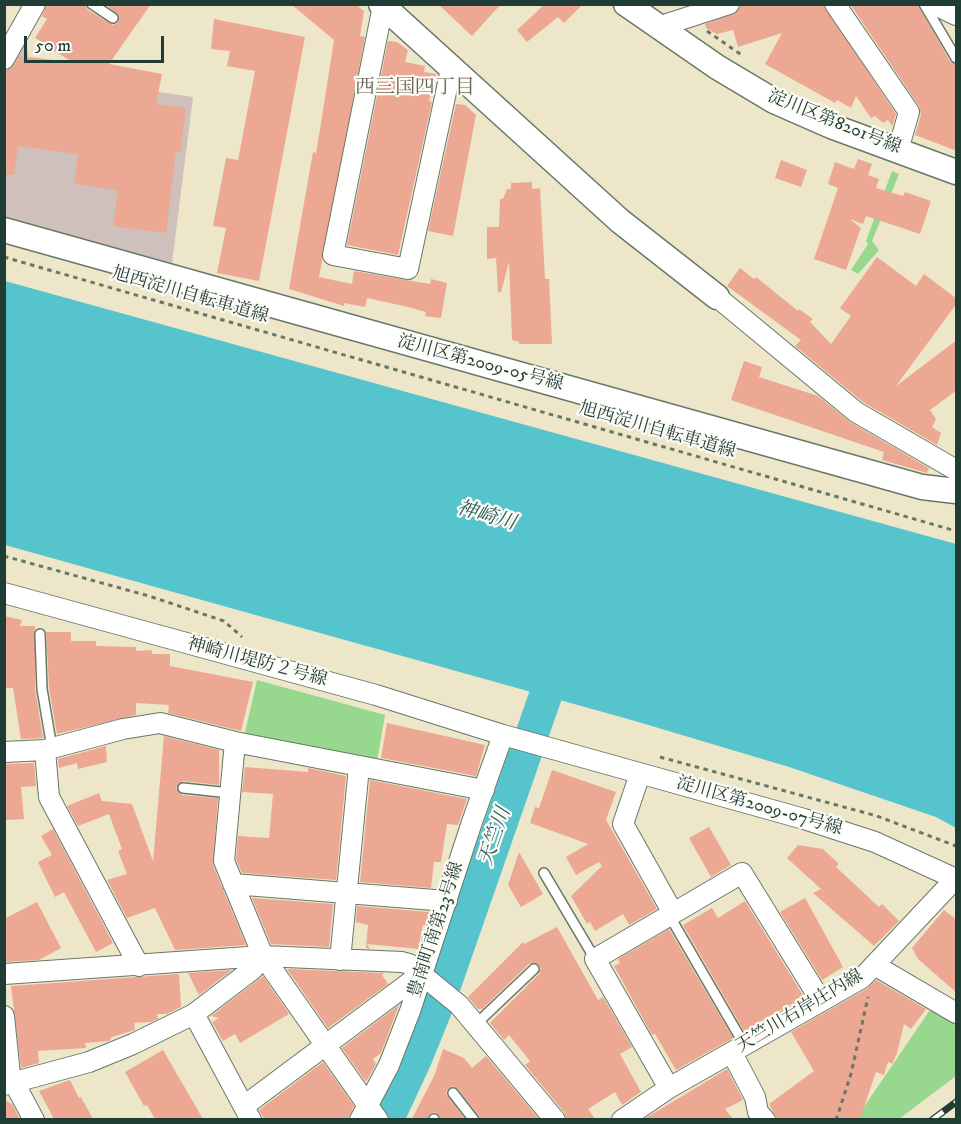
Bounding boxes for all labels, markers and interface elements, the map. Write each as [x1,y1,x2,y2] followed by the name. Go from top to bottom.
[27,24,166,62] scale bar
[35,35,71,57] text: 50 m
[355,77,475,101] district label: 西三国四丁目
[764,86,904,160] street label: 淀川区第8201号線
[109,263,271,329] street label: 旭西淀川自転車道線
[395,331,565,397] street label: 淀川区第2009-05号線
[576,398,738,464] street label: 旭西淀川自転車道線
[454,497,518,537] water label: 神崎川
[185,634,329,692] street label: 神崎川堤防２号線
[674,773,844,841] street label: 淀川区第2009-07号線
[475,805,517,869] water label: 天竺川
[405,859,469,1001] street label: 豊南町南第23号線
[733,966,867,1058] street label: 天竺川右岸庄内線

